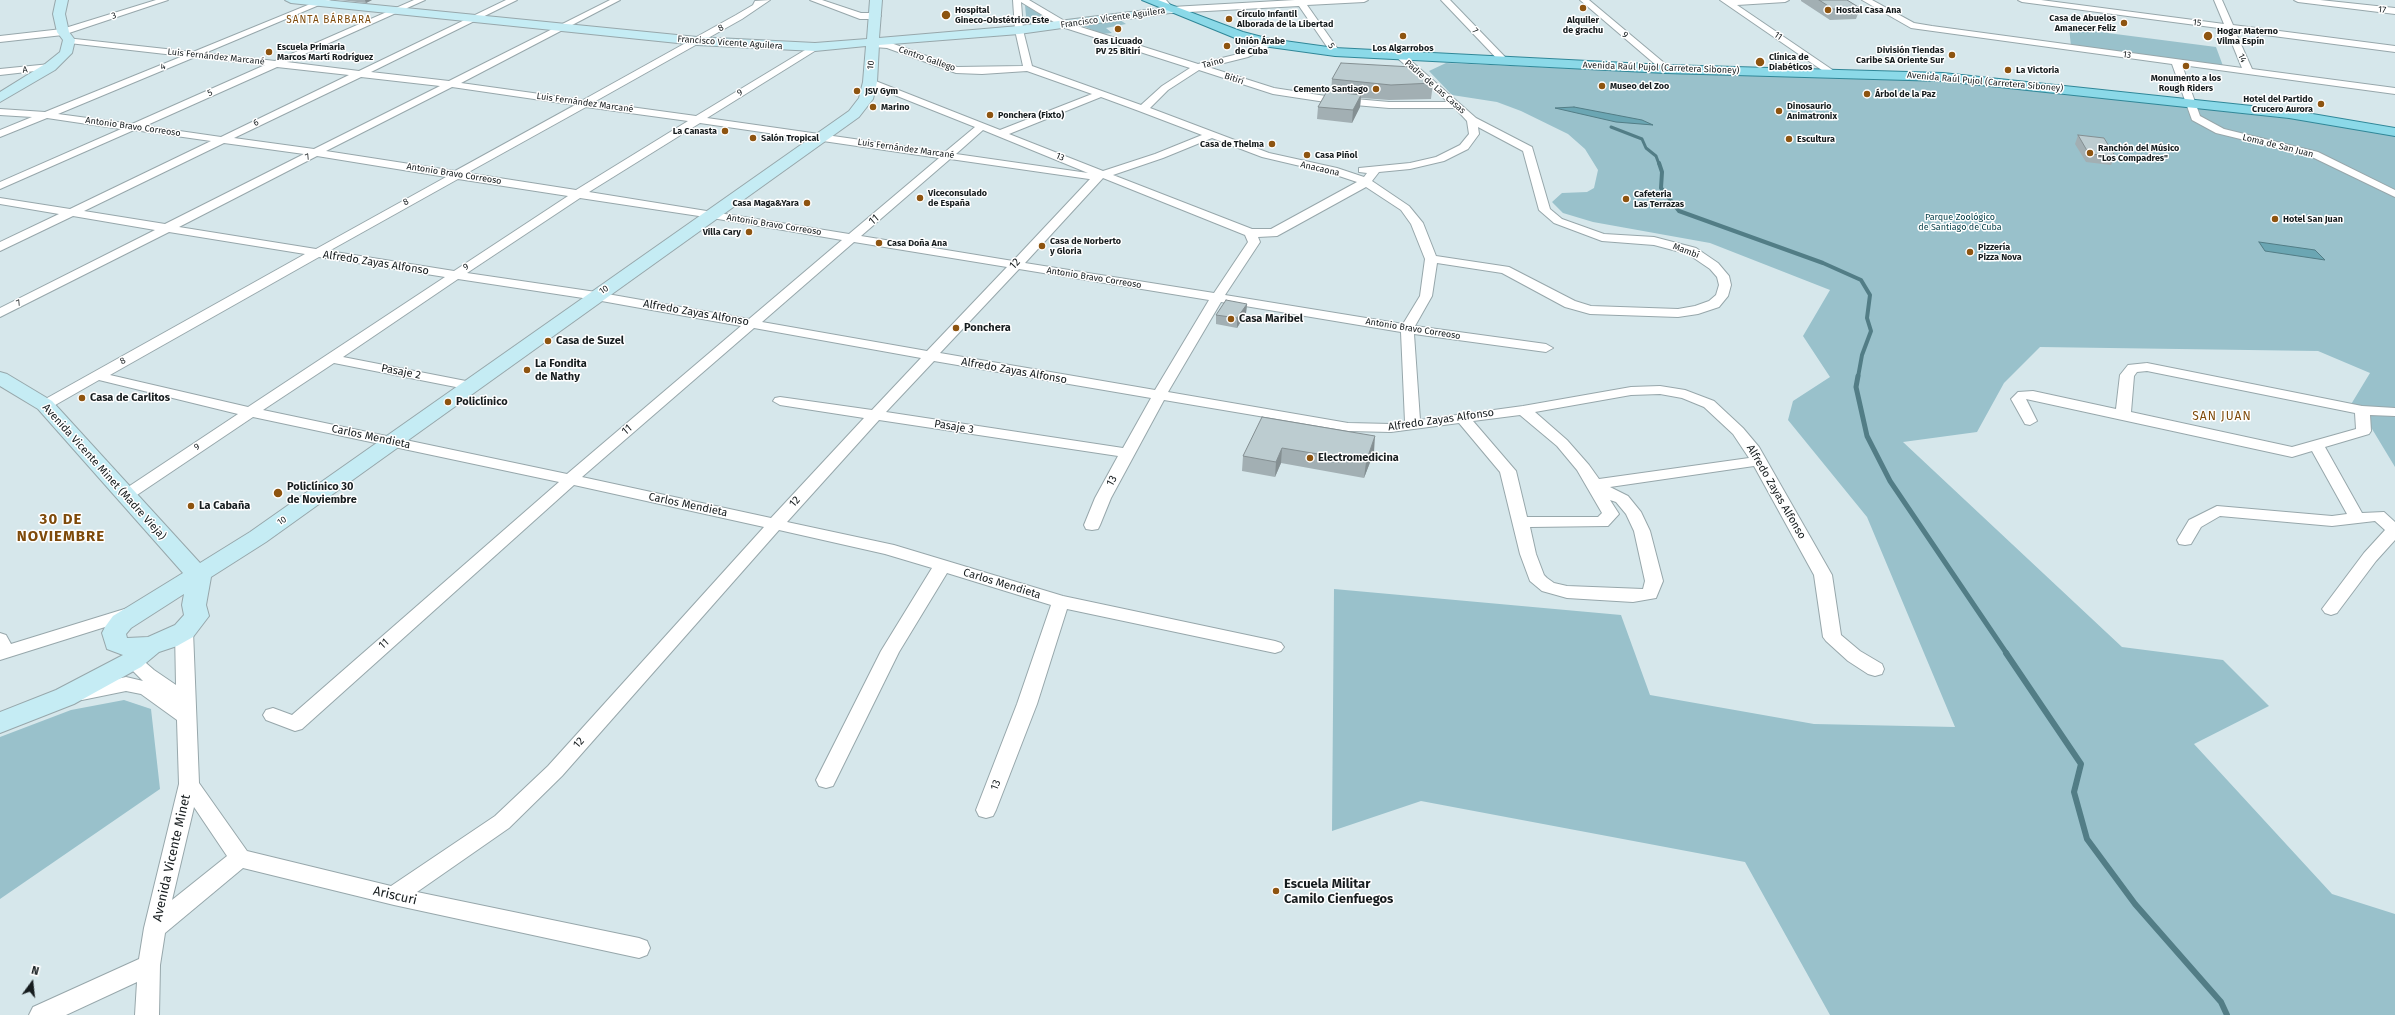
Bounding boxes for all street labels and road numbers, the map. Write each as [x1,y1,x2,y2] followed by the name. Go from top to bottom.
[2377,4,2387,16] street label: 17
[1060,5,1166,31] street label: Francisco Vicente Aguilera
[110,10,118,22] street label: 3
[2192,17,2202,29] street label: 15
[716,22,726,34] street label: 8
[1470,26,1480,36] street label: 7
[1620,29,1630,41] street label: 9
[1772,29,1784,43] street label: 11
[677,34,783,52] street label: Francisco Vicente Aguilera
[1325,41,1337,51] street label: 5
[897,44,957,74] street label: Centro Gallego
[167,47,265,67] street label: Luis Fernández Marcané
[2122,49,2132,61] street label: 13
[2235,52,2249,64] street label: 14
[1201,55,1225,71] street label: Taíno
[1402,58,1468,116] street label: Padre de Las Casas
[865,60,877,70] street label: 10
[1582,60,1740,76] street label: Avenida Raúl Pujol (Carretera Siboney)
[159,61,167,73] street label: 4
[22,64,28,76] street label: A
[1906,70,2064,94] street label: Avenida Raúl Pujol (Carretera Siboney)
[1223,71,1245,87] street label: Bitirí
[206,87,214,99] street label: 5
[735,87,745,99] street label: 9
[536,91,634,115] street label: Luis Fernández Marcané
[85,115,181,139] street label: Antonio Bravo Correoso
[251,117,261,129] street label: 6
[2241,132,2315,160] street label: Loma de San Juan
[857,137,955,161] street label: Luis Fernández Marcané
[1054,150,1066,164] street label: 13
[304,151,312,163] street label: 7
[1299,159,1341,179] street label: Anacaona
[406,161,502,187] street label: Antonio Bravo Correoso
[401,196,411,208] street label: 8
[726,212,822,238] street label: Antonio Bravo Correoso
[866,212,882,228] street label: 11
[1671,241,1701,261] street label: Mambí
[322,248,430,278] street label: Alfredo Zayas Alfonso
[1007,256,1023,272] street label: 12
[461,261,471,273] street label: 9
[1046,265,1142,291] street label: Antonio Bravo Correoso
[597,283,611,297] street label: 10
[15,297,23,309] street label: 7
[642,297,750,329] street label: Alfredo Zayas Alfonso
[1365,316,1461,342] street label: Antonio Bravo Correoso
[118,355,128,367] street label: 8
[960,355,1068,387] street label: Alfredo Zayas Alfonso
[380,362,422,382] street label: Pasaje 2
[39,401,169,543] street label: Avenida Vicente Minet (Madre Vieja)
[1387,406,1495,434] street label: Alfredo Zayas Alfonso
[933,417,975,437] street label: Pasaje 3
[330,422,412,452] street label: Carlos Mendieta
[619,422,635,438] street label: 11
[192,441,202,453] street label: 9
[1744,442,1808,542] street label: Alfredo Zayas Alfonso
[1104,473,1120,489] street label: 13
[647,490,729,520] street label: Carlos Mendieta
[787,494,803,510] street label: 12
[275,514,289,528] street label: 10
[962,566,1042,602] street label: Carlos Mendieta
[376,636,392,652] street label: 11
[571,735,587,751] street label: 12
[988,778,1004,792] street label: 13
[150,793,194,923] street label: Avenida Vicente Minet
[372,883,418,909] street label: Ariscuri

